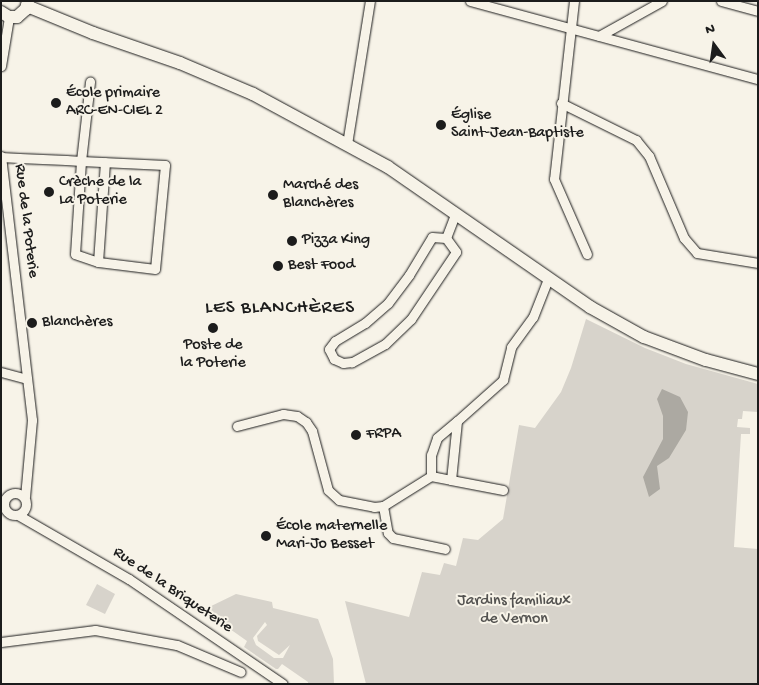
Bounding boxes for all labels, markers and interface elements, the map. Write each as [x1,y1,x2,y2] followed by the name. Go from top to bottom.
[689,20,739,70] north arrow
[704,21,717,39] text: N
[66,84,163,122] place label: École primaire ARC-EN-CIEL 2
[50,97,62,109] marker: École primaire ARC-EN-CIEL 2
[451,106,584,144] place label: Église Saint-Jean-Baptiste
[435,119,447,131] marker: Église Saint-Jean-Baptiste
[8,163,42,279] street label: Rue de la Poterie
[59,173,142,211] place label: Crèche de la La Poterie
[283,176,358,214] place label: Marché des Blanchères
[43,186,55,198] marker: Crèche de la La Poterie
[267,189,279,201] marker: Marché des Blanchères
[302,231,370,251] place label: Pizza King
[286,235,298,247] marker: Pizza King
[288,256,355,276] place label: Best Food
[272,260,284,272] marker: Best Food
[203,298,357,320] district label: LES BLANCHÈRES
[42,313,112,333] place label: Blanchères
[26,317,38,329] marker: Blanchères
[207,322,219,334] marker: Poste de la Poterie
[180,336,246,374] place label: Poste de la Poterie
[366,425,401,445] place label: FRPA
[350,429,362,441] marker: FRPA
[276,517,387,555] place label: École maternelle Mari-Jo Besset
[260,530,272,542] marker: École maternelle Mari-Jo Besset
[108,544,236,638] street label: Rue de la Briqueterie
[457,592,571,630] park label: Jardins familiaux de Vernon

